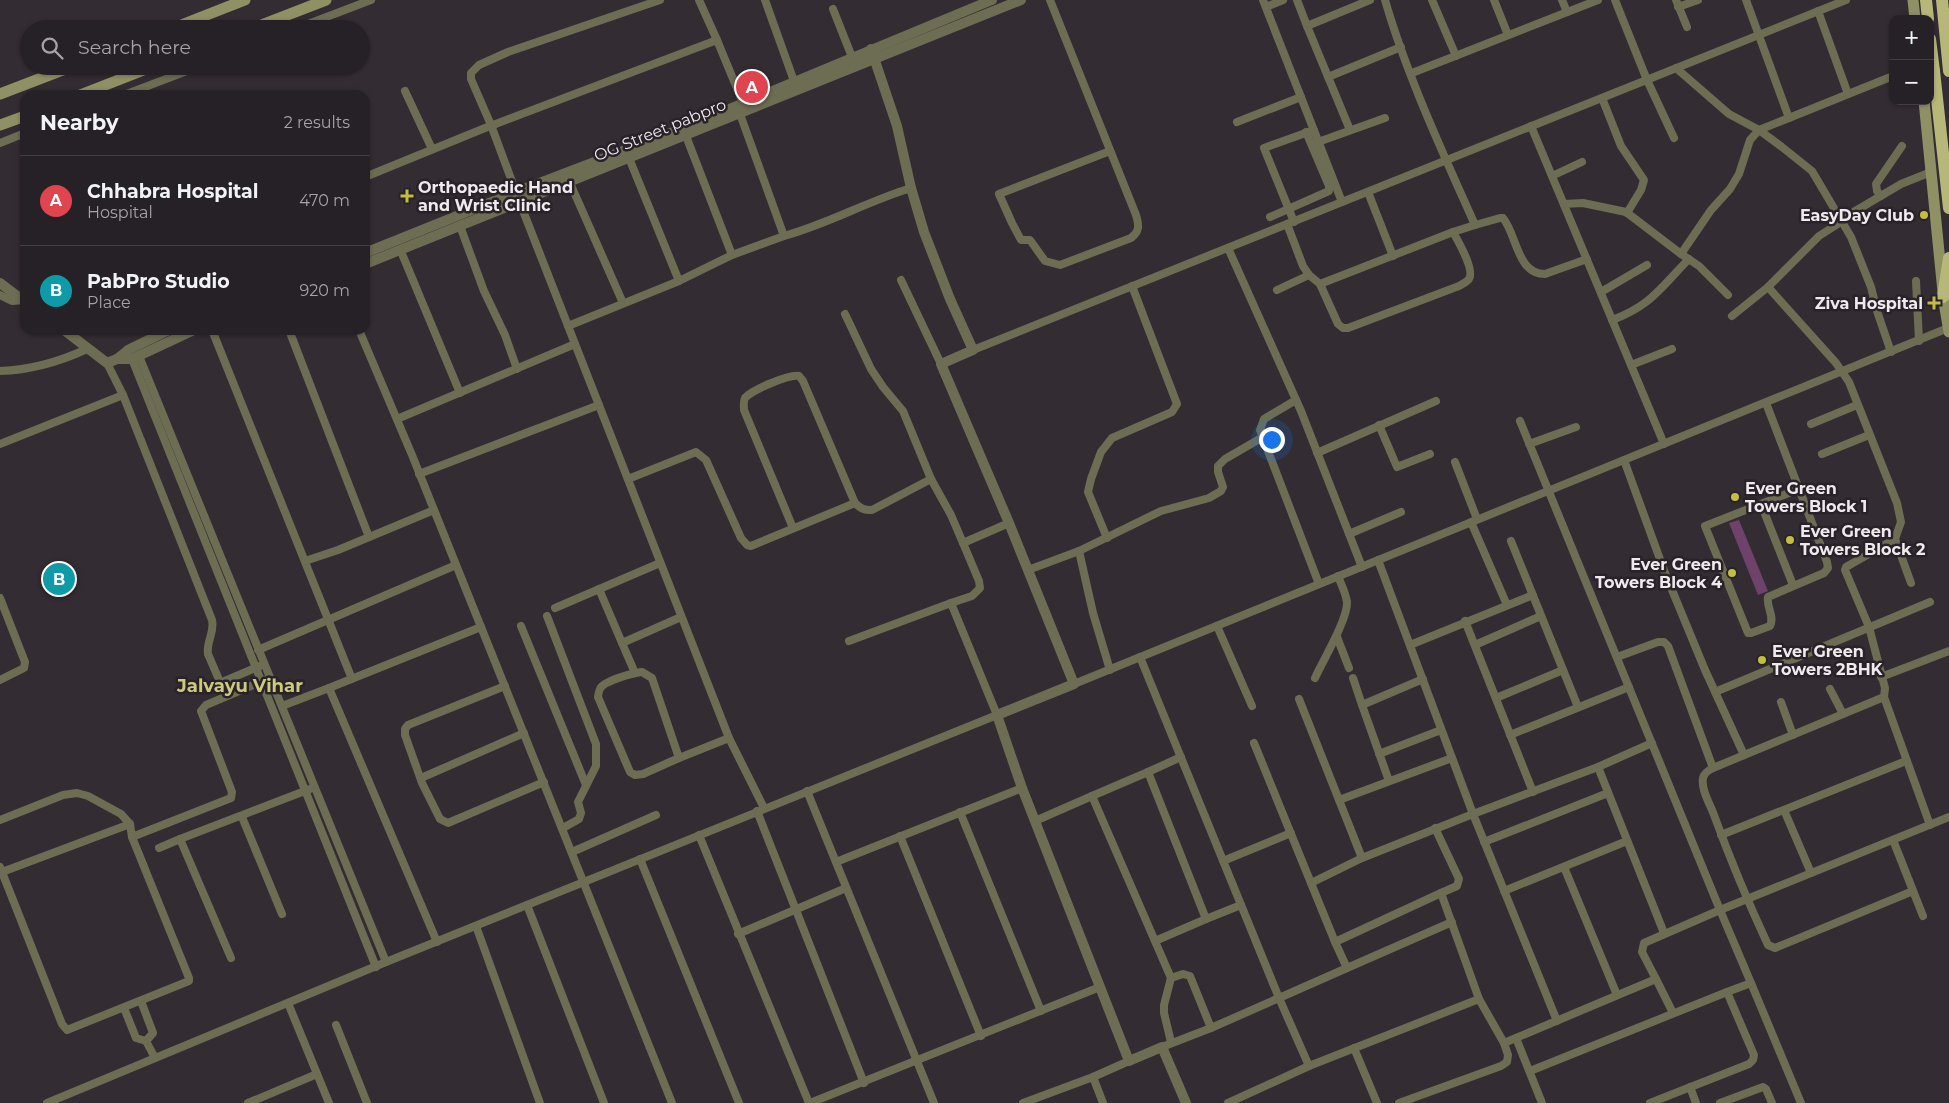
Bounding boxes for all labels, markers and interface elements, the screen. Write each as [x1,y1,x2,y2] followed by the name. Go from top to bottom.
[1889,15,1934,105] map controls
[1889,15,1934,60] button: +
[20,20,370,75] search box
[38,34,66,62] icon: search
[78,36,191,59] text: Search here
[1889,60,1934,105] button: −
[736,68,768,106] pin: A
[591,95,729,165] street label: OG Street pabpro
[40,110,119,135] text: Nearby
[284,113,350,132] text: 2 results
[418,178,573,215] place label: Orthopaedic Hand and Wrist Clinic
[87,180,258,203] text: Chhabra Hospital
[400,189,414,203] marker: Orthopaedic Hand and Wrist Clinic
[50,191,62,210] text: A
[299,191,350,210] text: 470 m
[87,203,153,222] text: Hospital
[1800,206,1914,225] place label: EasyDay Club
[1918,209,1930,221] marker: EasyDay Club
[87,270,230,293] text: PabPro Studio
[50,281,62,300] text: B
[299,281,350,300] text: 920 m
[87,293,131,312] text: Place
[1815,294,1923,313] place label: Ziva Hospital
[1927,296,1941,310] marker: Ziva Hospital
[1259,427,1285,453] your location
[1745,479,1867,516] place label: Ever Green Towers Block 1
[1729,491,1741,503] marker: Ever Green Towers Block 1
[1800,522,1925,559] place label: Ever Green Towers Block 2
[1784,534,1796,546] marker: Ever Green Towers Block 2
[1595,555,1722,592] place label: Ever Green Towers Block 4
[43,560,75,598] pin: B
[1726,567,1738,579] marker: Ever Green Towers Block 4
[1772,642,1884,679] place label: Ever Green Towers 2BHK
[1756,654,1768,666] marker: Ever Green Towers 2BHK
[176,675,303,697] district label: Jalvayu Vihar

